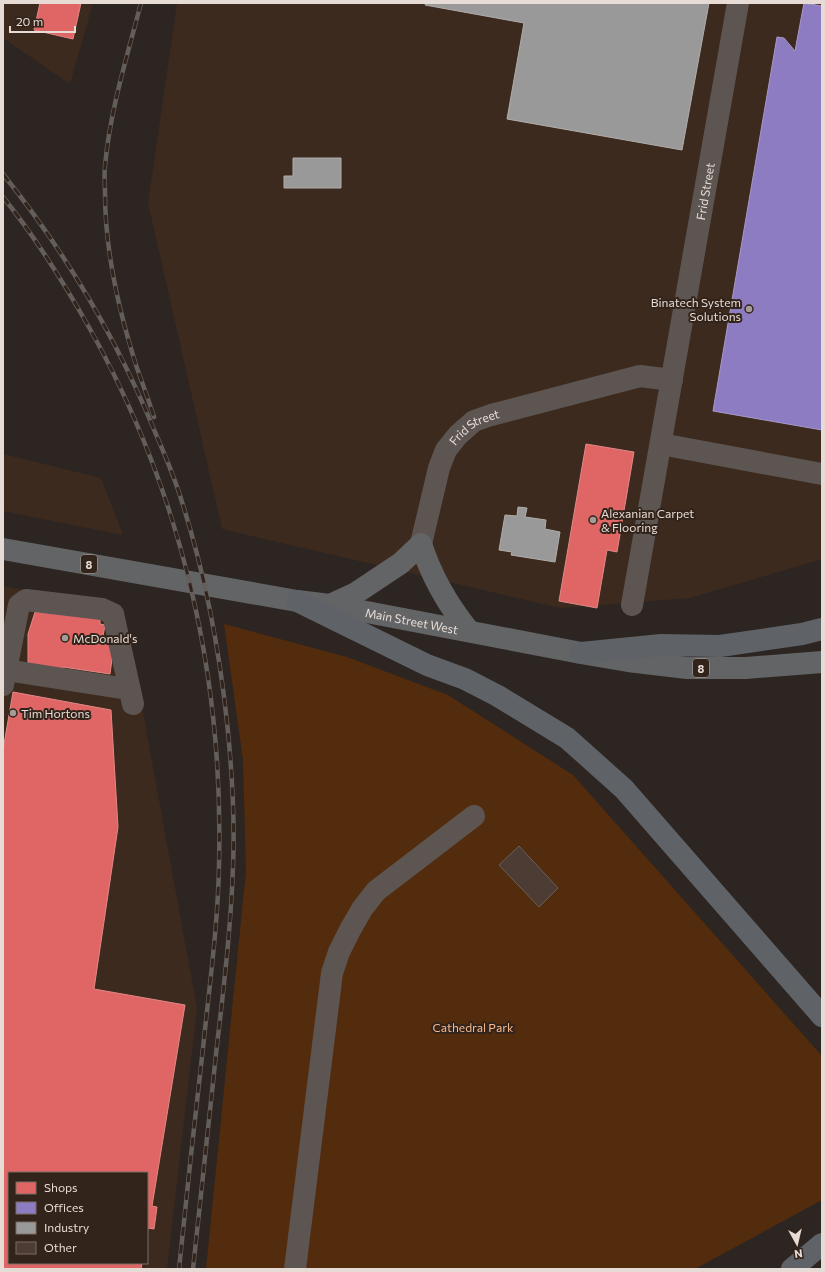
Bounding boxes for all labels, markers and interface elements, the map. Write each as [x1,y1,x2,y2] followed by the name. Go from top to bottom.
[10,8,75,34] scale bar
[16,14,43,28] text: 20 m
[693,162,717,221] street label: Frid Street
[651,295,741,323] place label: Binatech System Solutions
[744,304,754,314] marker: Binatech System Solutions
[446,406,501,448] street label: Frid Street
[601,506,694,534] place label: Alexanian Carpet & Flooring
[588,515,598,525] marker: Alexanian Carpet & Flooring
[81,555,97,573] road number: 8
[364,605,459,636] street label: Main Street West
[73,631,137,645] place label: McDonald's
[60,633,70,643] marker: McDonald's
[693,659,709,677] road number: 8
[21,706,90,720] place label: Tim Hortons
[8,708,18,718] marker: Tim Hortons
[433,1020,514,1034] park label: Cathedral Park
[8,1172,148,1264] legend
[44,1180,78,1194] text: Shops
[44,1200,84,1214] text: Offices
[44,1220,89,1234] text: Industry
[777,1224,817,1264] north arrow
[44,1240,77,1254] text: Other
[793,1247,803,1261] text: N

